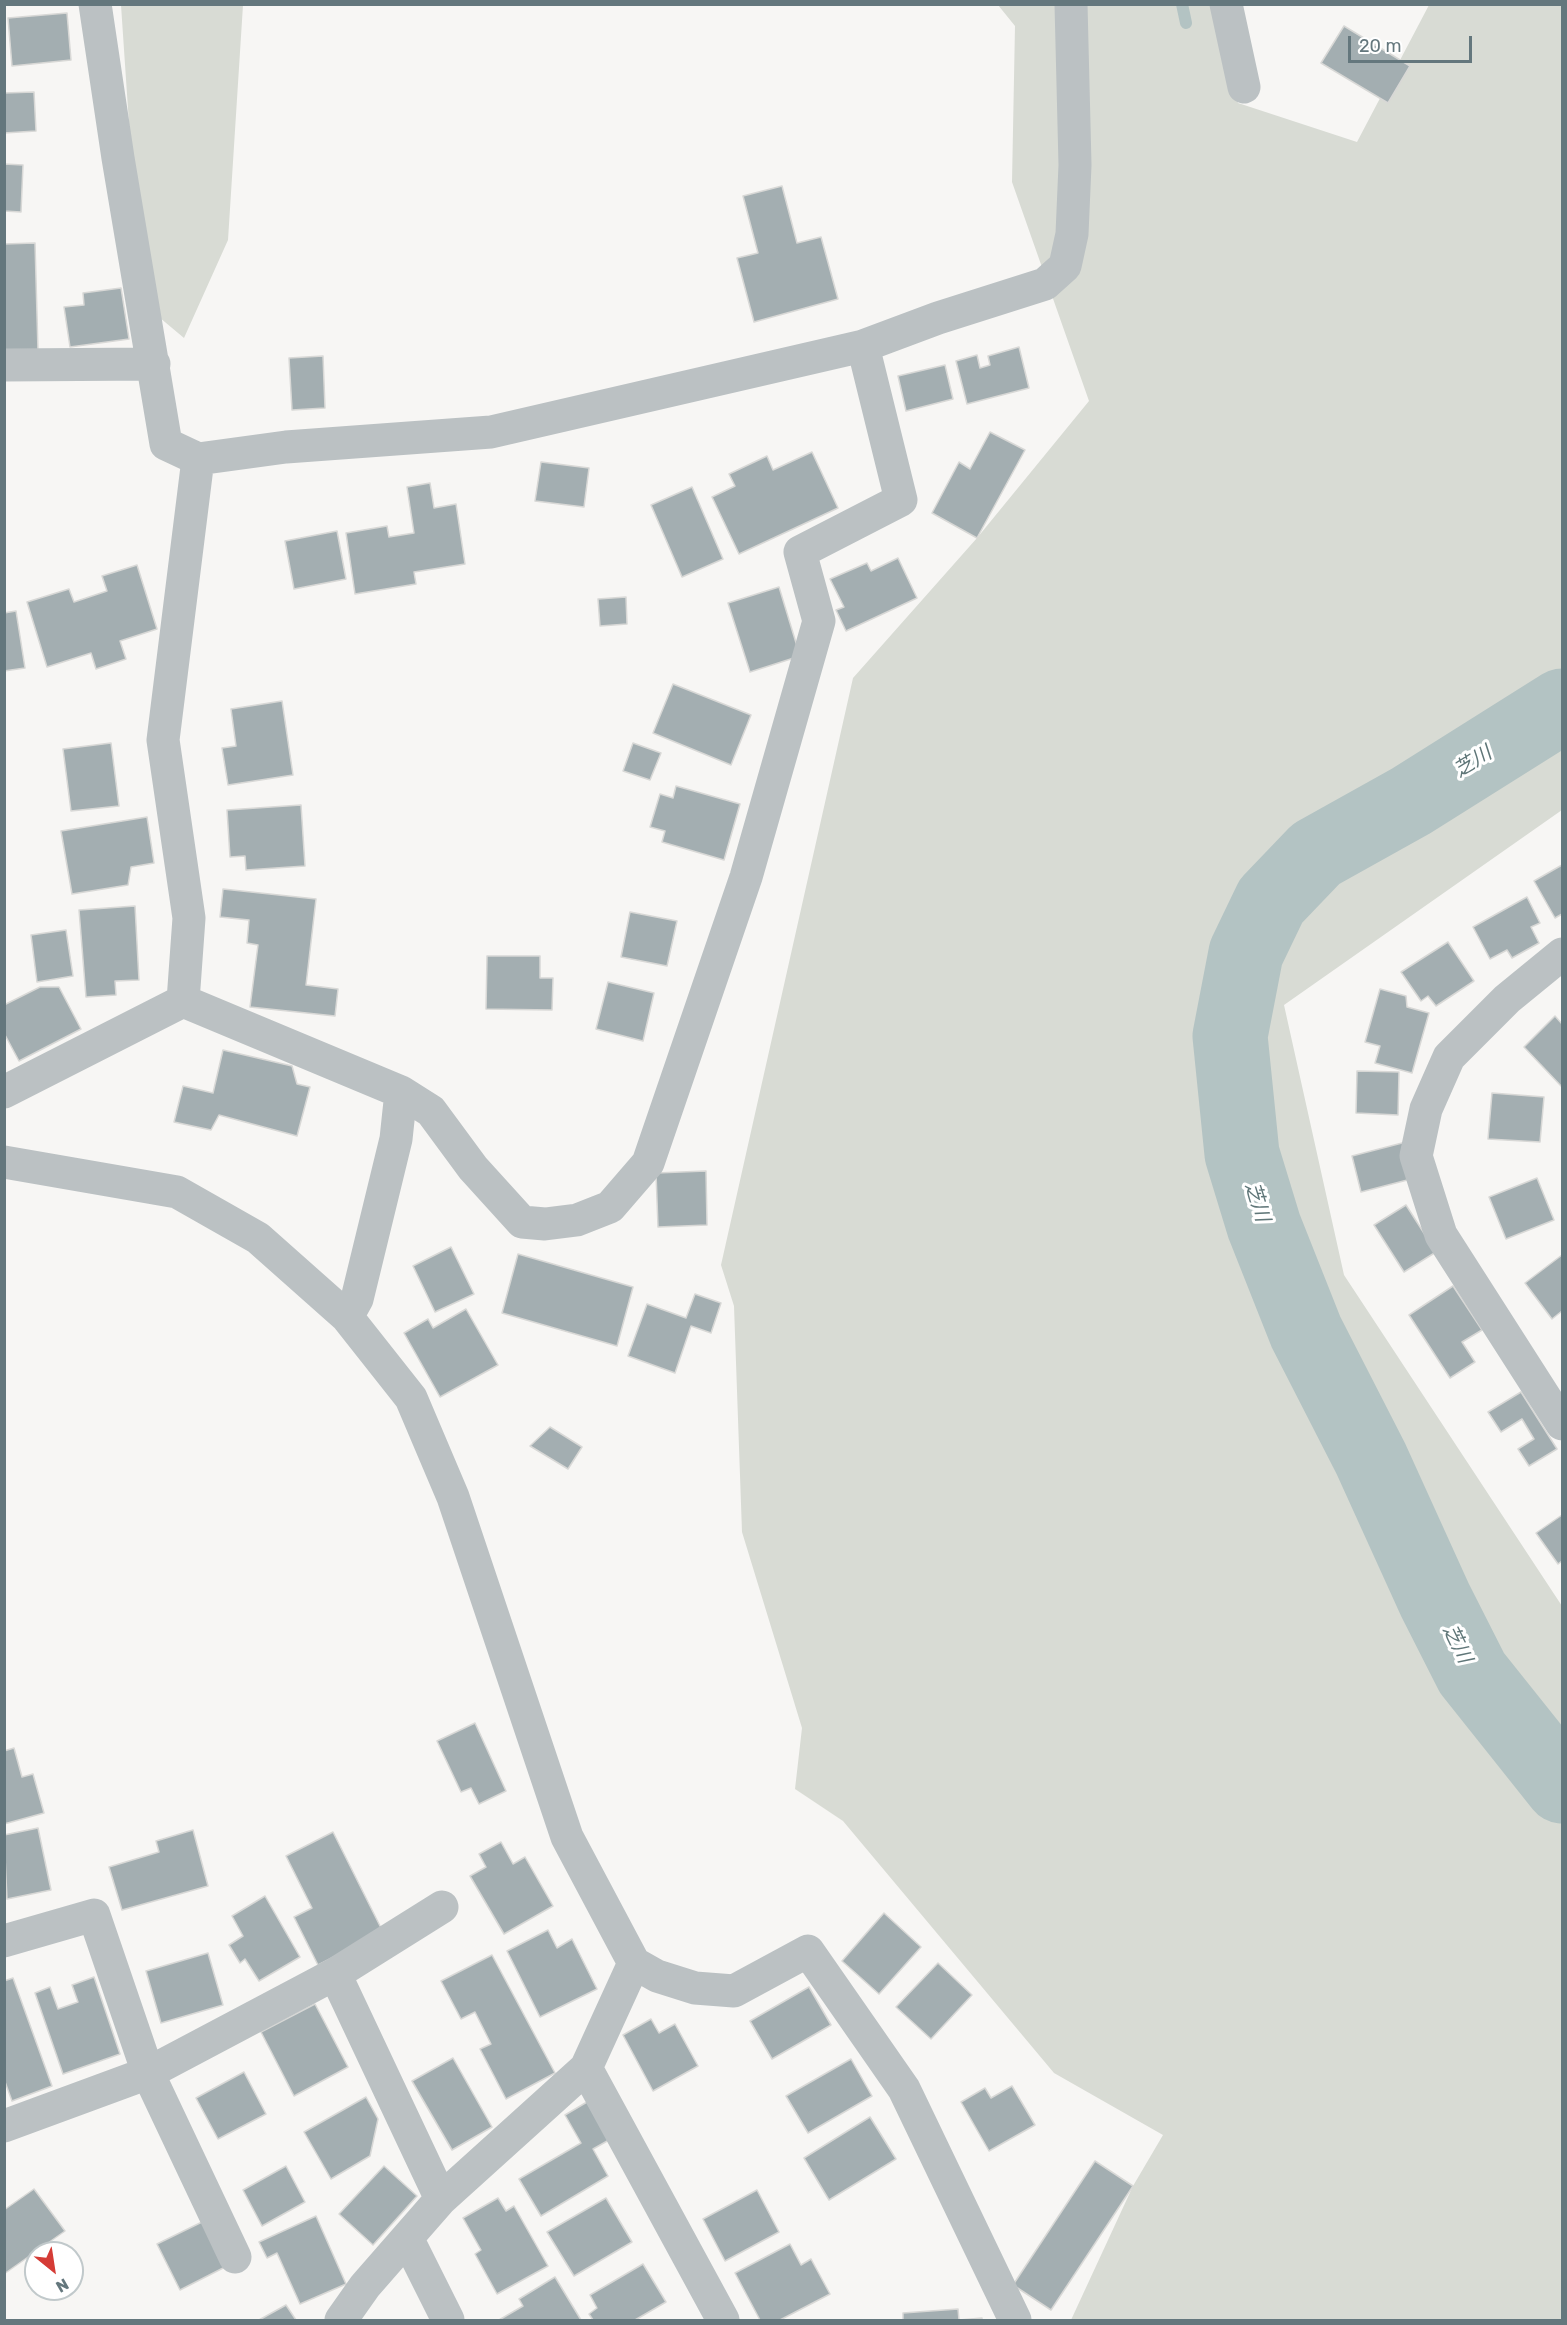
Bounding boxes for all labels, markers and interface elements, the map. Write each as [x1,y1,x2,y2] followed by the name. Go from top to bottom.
[1351,24,1476,62] scale bar
[1359,35,1401,57] text: 20 m
[1450,741,1496,783] water label: 芝川
[1240,1179,1274,1225] water label: 芝川
[1437,1621,1477,1667] water label: 芝川
[24,2241,84,2301] north arrow
[53,2274,72,2296] text: N

